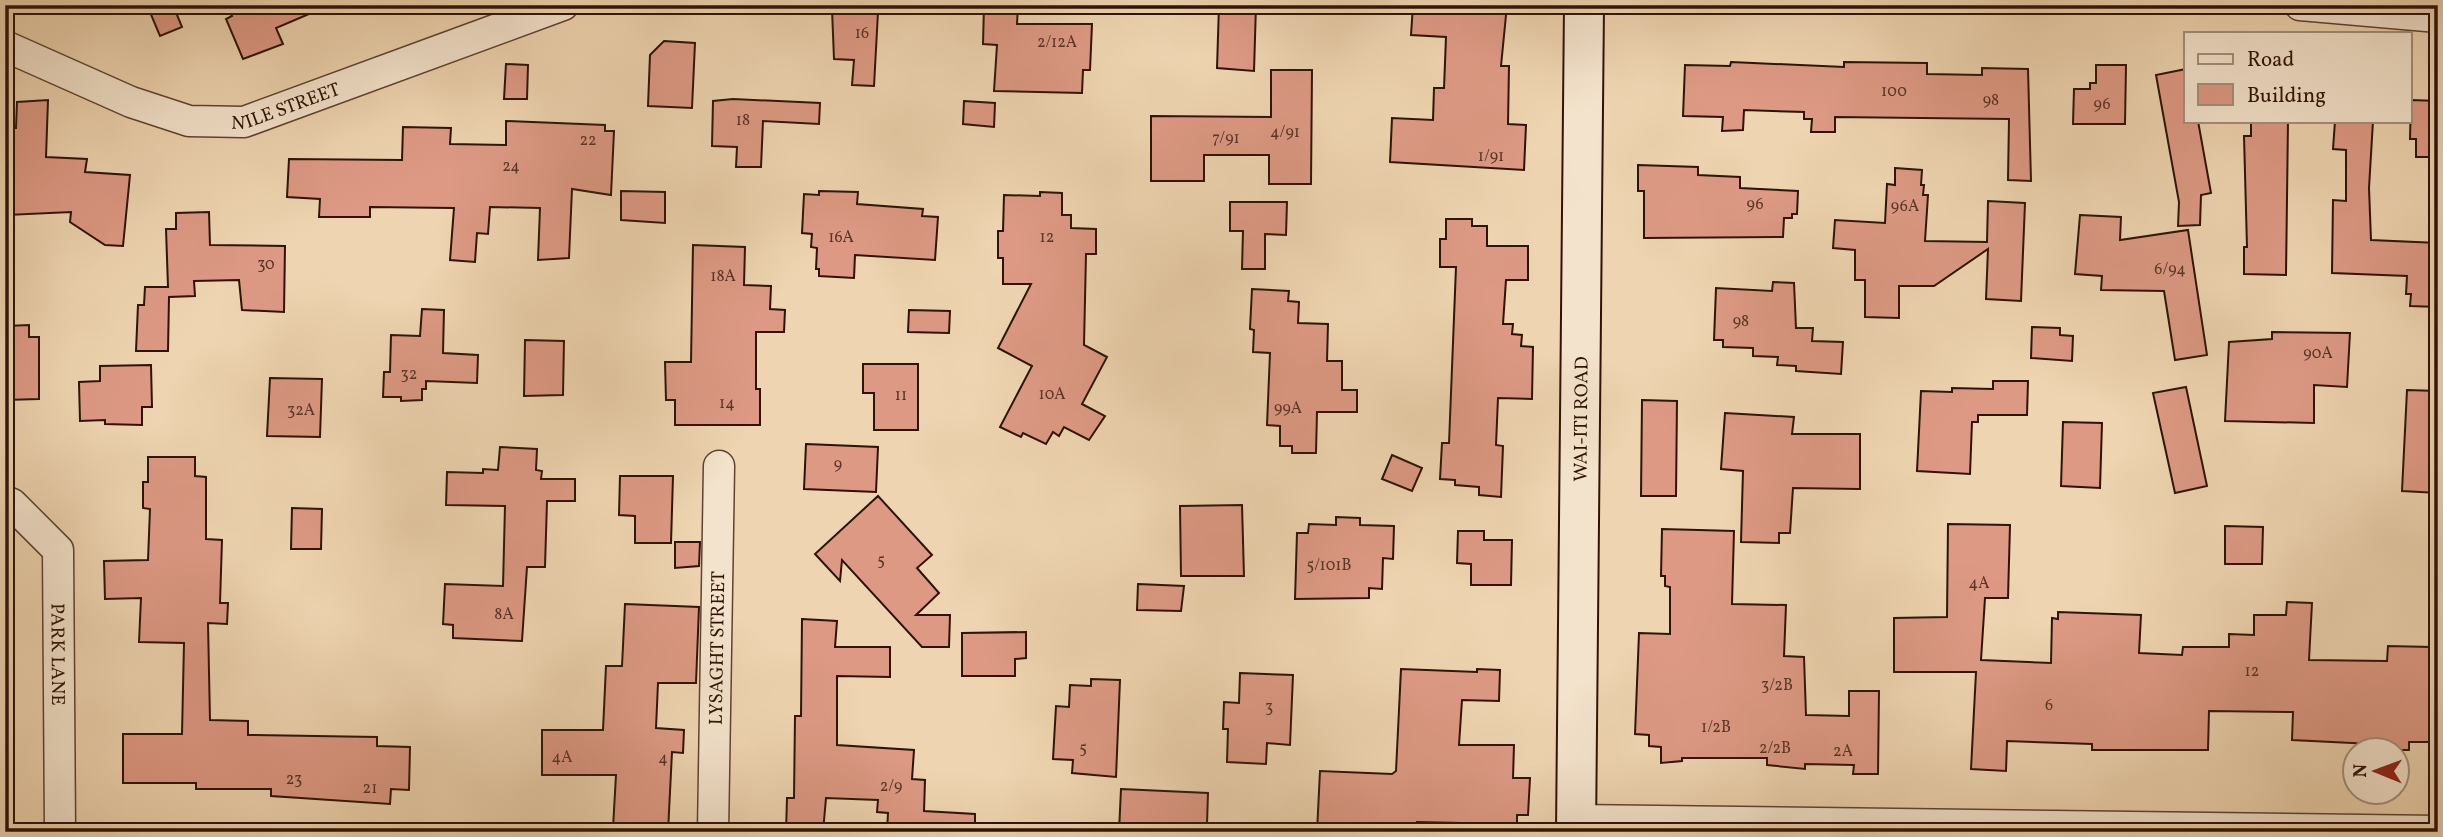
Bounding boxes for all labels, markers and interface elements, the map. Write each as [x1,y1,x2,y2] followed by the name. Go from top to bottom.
[855,23,869,45] house number: 16
[1037,32,1077,54] house number: 2/12A
[2184,32,2412,122] legend
[2247,46,2294,75] text: Road
[231,77,344,137] street label: NILE STREET
[1881,81,1907,103] house number: 100
[2247,82,2326,111] text: Building
[1983,90,1999,112] house number: 98
[2093,94,2111,116] house number: 96
[736,110,750,132] house number: 18
[1270,122,1300,144] house number: 4/91
[1212,128,1240,150] house number: 7/91
[579,130,597,152] house number: 22
[1478,146,1504,168] house number: 1/91
[502,156,520,178] house number: 24
[1746,194,1764,216] house number: 96
[1891,196,1919,218] house number: 96A
[828,227,854,249] house number: 16A
[1040,227,1054,249] house number: 12
[257,254,275,276] house number: 30
[2154,259,2186,281] house number: 6/94
[710,266,736,288] house number: 18A
[1733,311,1749,333] house number: 98
[2303,343,2333,365] house number: 90A
[1568,356,1596,482] street label: WAI-ITI ROAD
[401,364,417,386] house number: 32
[1038,384,1066,406] house number: 10A
[895,385,907,407] house number: 11
[719,393,735,415] house number: 14
[1274,398,1302,420] house number: 99A
[287,400,315,422] house number: 32A
[834,454,842,476] house number: 9
[877,550,885,572] house number: 5
[1306,555,1352,577] house number: 5/101B
[704,571,732,725] street label: LYSAGHT STREET
[1969,573,1989,595] house number: 4A
[43,603,70,706] street label: PARK LANE
[494,604,514,626] house number: 8A
[2245,661,2259,683] house number: 12
[1761,675,1793,697] house number: 3/2B
[2045,695,2053,717] house number: 6
[1265,697,1273,719] house number: 3
[1701,717,1731,739] house number: 1/2B
[2342,736,2412,806] north arrow
[1079,738,1087,760] house number: 5
[1759,738,1791,760] house number: 2/2B
[1833,741,1853,763] house number: 2A
[552,747,572,769] house number: 4A
[658,748,668,770] house number: 4
[2348,763,2374,778] text: N
[286,769,302,791] house number: 23
[880,776,902,798] house number: 2/9
[363,778,377,800] house number: 21

